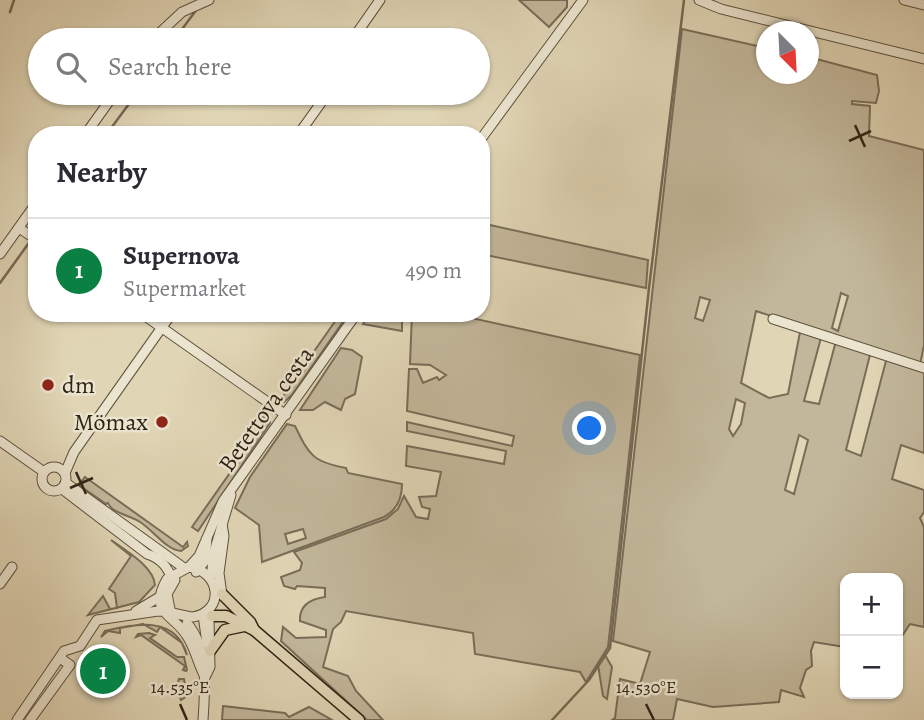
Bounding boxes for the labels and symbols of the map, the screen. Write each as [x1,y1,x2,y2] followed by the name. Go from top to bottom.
[756,21,819,84] north arrow
[211,339,322,478] street label: Betettova cesta
[62,369,95,401] place label: dm
[40,377,56,393] marker: dm
[74,406,149,438] place label: Mömax
[572,411,606,445] your location
[154,414,170,430] marker: Mömax
[80,645,126,697] pin: 1
[151,675,209,699] text: 14.535°E
[616,675,676,699] text: 14.530°E

